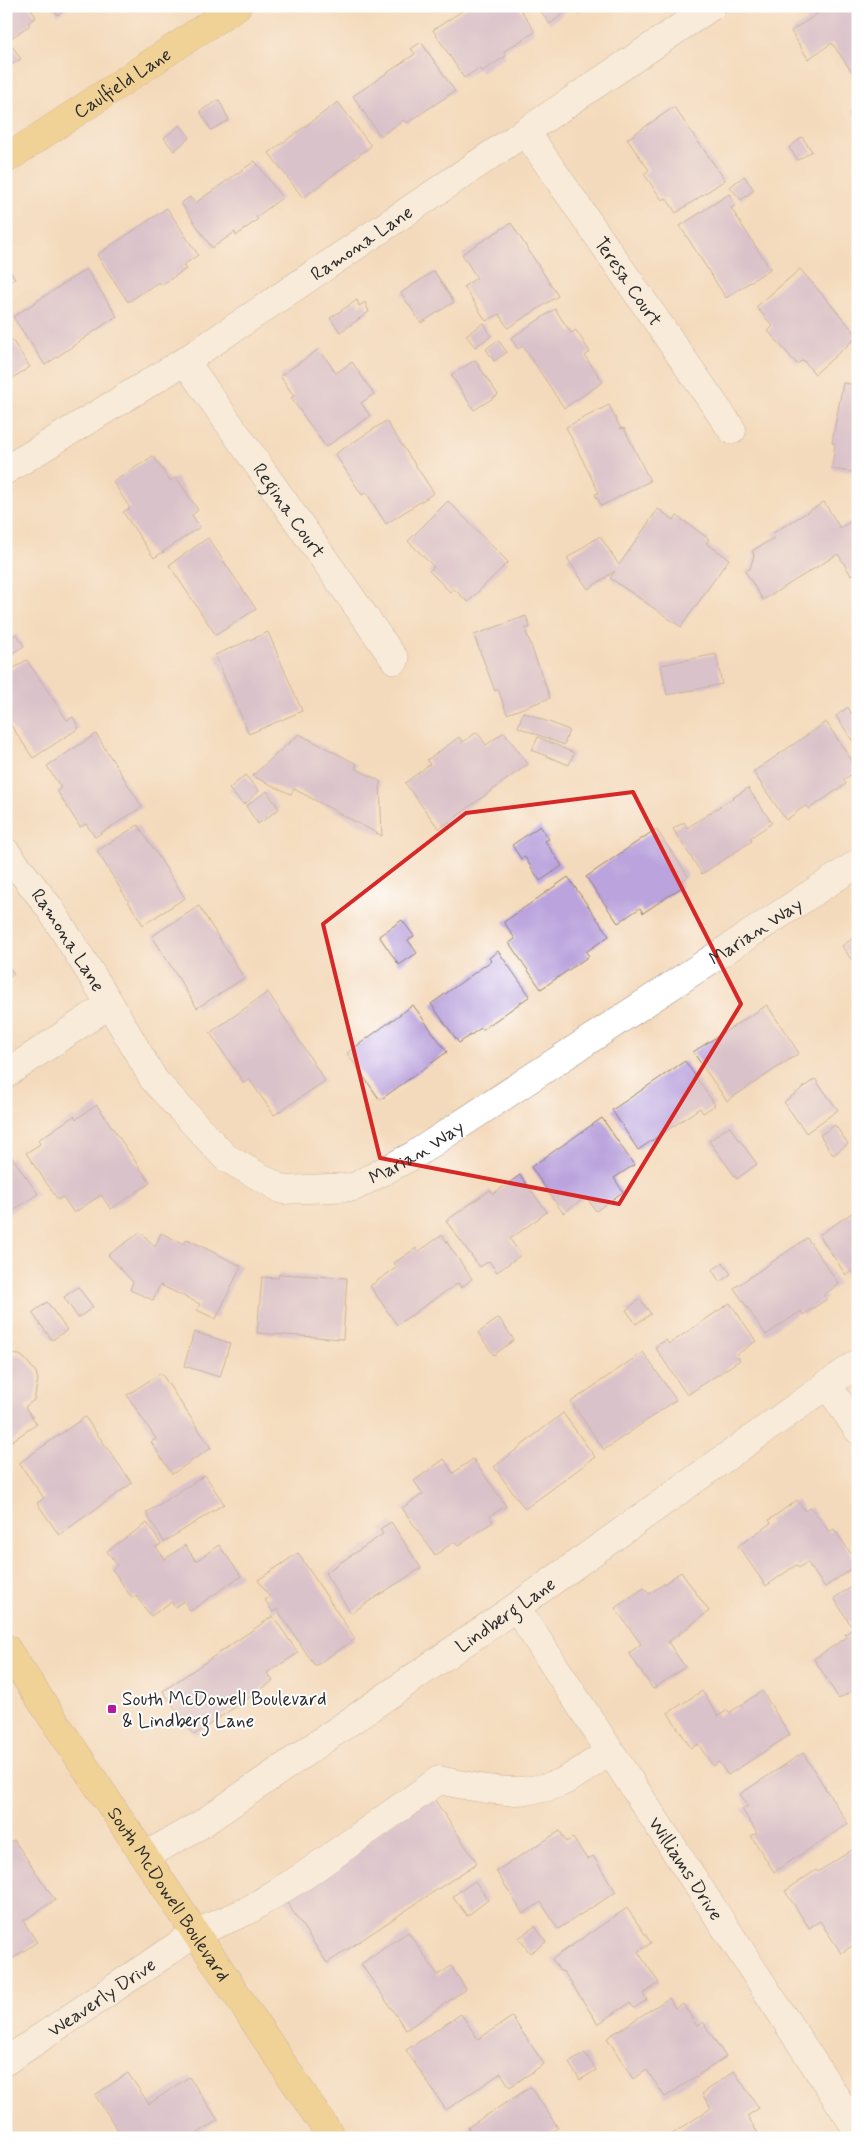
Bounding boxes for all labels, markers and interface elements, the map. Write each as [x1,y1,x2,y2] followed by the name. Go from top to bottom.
[69,42,176,125] street label: Caulfield Lane
[306,200,418,287] street label: Ramona Lane
[588,232,667,331] street label: Teresa Court
[246,458,330,563] street label: Regina Court
[25,884,110,997] street label: Ramona Lane
[704,892,807,972] street label: Marian Way
[365,1115,469,1191] street label: Marian Way
[451,1572,561,1659] street label: Lindberg Lane
[122,1687,326,1737] place label: South McDowell Boulevard & Lindberg Lane
[106,1703,118,1715] marker: South McDowell Boulevard & Lindberg Lane
[101,1802,235,1987] street label: South McDowell Boulevard
[642,1812,728,1926] street label: Williams Drive
[43,1953,161,2043] street label: Weaverly Drive

